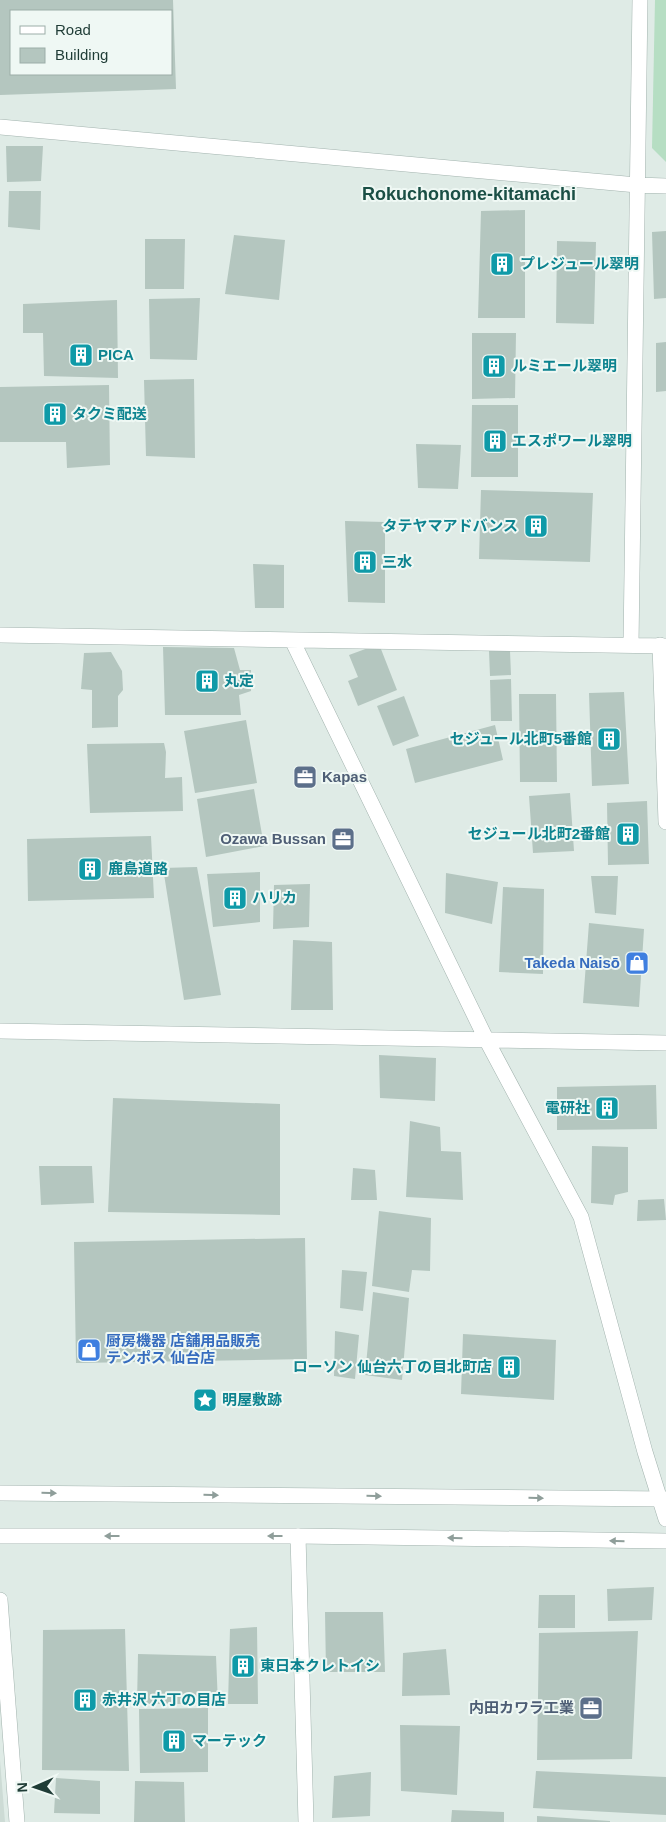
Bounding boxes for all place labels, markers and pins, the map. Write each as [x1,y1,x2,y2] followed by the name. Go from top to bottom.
[489,251,515,277] building icon: プレジュール翠明
[520,255,639,272] place label: プレジュール翠明
[68,342,94,368] building icon: PICA
[98,346,134,363] place label: PICA
[481,353,507,379] building icon: ルミエール翠明
[512,357,617,374] place label: ルミエール翠明
[42,401,68,427] building icon: タクミ配送
[72,405,147,422] place label: タクミ配送
[482,428,508,454] building icon: エスポワール翠明
[512,432,632,449] place label: エスポワール翠明
[523,513,549,539] building icon: タテヤマアドバンス
[383,517,518,534] place label: タテヤマアドバンス
[352,549,378,575] building icon: 三水
[382,553,412,570] place label: 三水
[194,668,220,694] building icon: 丸定
[224,672,254,689] place label: 丸定
[596,726,622,752] building icon: セジュール北町5番館
[450,730,592,747] place label: セジュール北町5番館
[292,764,318,790] office icon: Kapas
[322,768,367,785] place label: Kapas
[615,821,641,847] building icon: セジュール北町2番館
[468,825,610,842] place label: セジュール北町2番館
[330,826,356,852] office icon: Ozawa Bussan
[220,830,326,847] place label: Ozawa Bussan
[77,856,103,882] building icon: 鹿島道路
[108,860,168,877] place label: 鹿島道路
[222,885,248,911] building icon: ハリカ
[252,889,297,906] place label: ハリカ
[624,950,650,976] shop icon: Takeda Naisō
[524,954,620,971] place label: Takeda Naisō
[594,1095,620,1121] building icon: 電研社
[545,1099,590,1116] place label: 電研社
[106,1332,260,1366] place label: 厨房機器 店舗用品販売 テンポス 仙台店
[76,1337,102,1363] shop icon: 厨房機器 店舗用品販売 テンポス 仙台店
[496,1354,522,1380] building icon: ローソン 仙台六丁の目北町店
[293,1358,492,1375] place label: ローソン 仙台六丁の目北町店
[192,1387,218,1413] place icon: 明屋敷跡
[222,1391,282,1408] place label: 明屋敷跡
[230,1653,256,1679] building icon: 東日本クレトイシ
[260,1657,380,1674] place label: 東日本クレトイシ
[72,1687,98,1713] building icon: 赤井沢 六丁の目店
[102,1691,226,1708] place label: 赤井沢 六丁の目店
[578,1695,604,1721] office icon: 内田カワラ工業
[469,1699,574,1716] place label: 内田カワラ工業
[161,1728,187,1754] building icon: マーテック
[192,1732,267,1749] place label: マーテック

